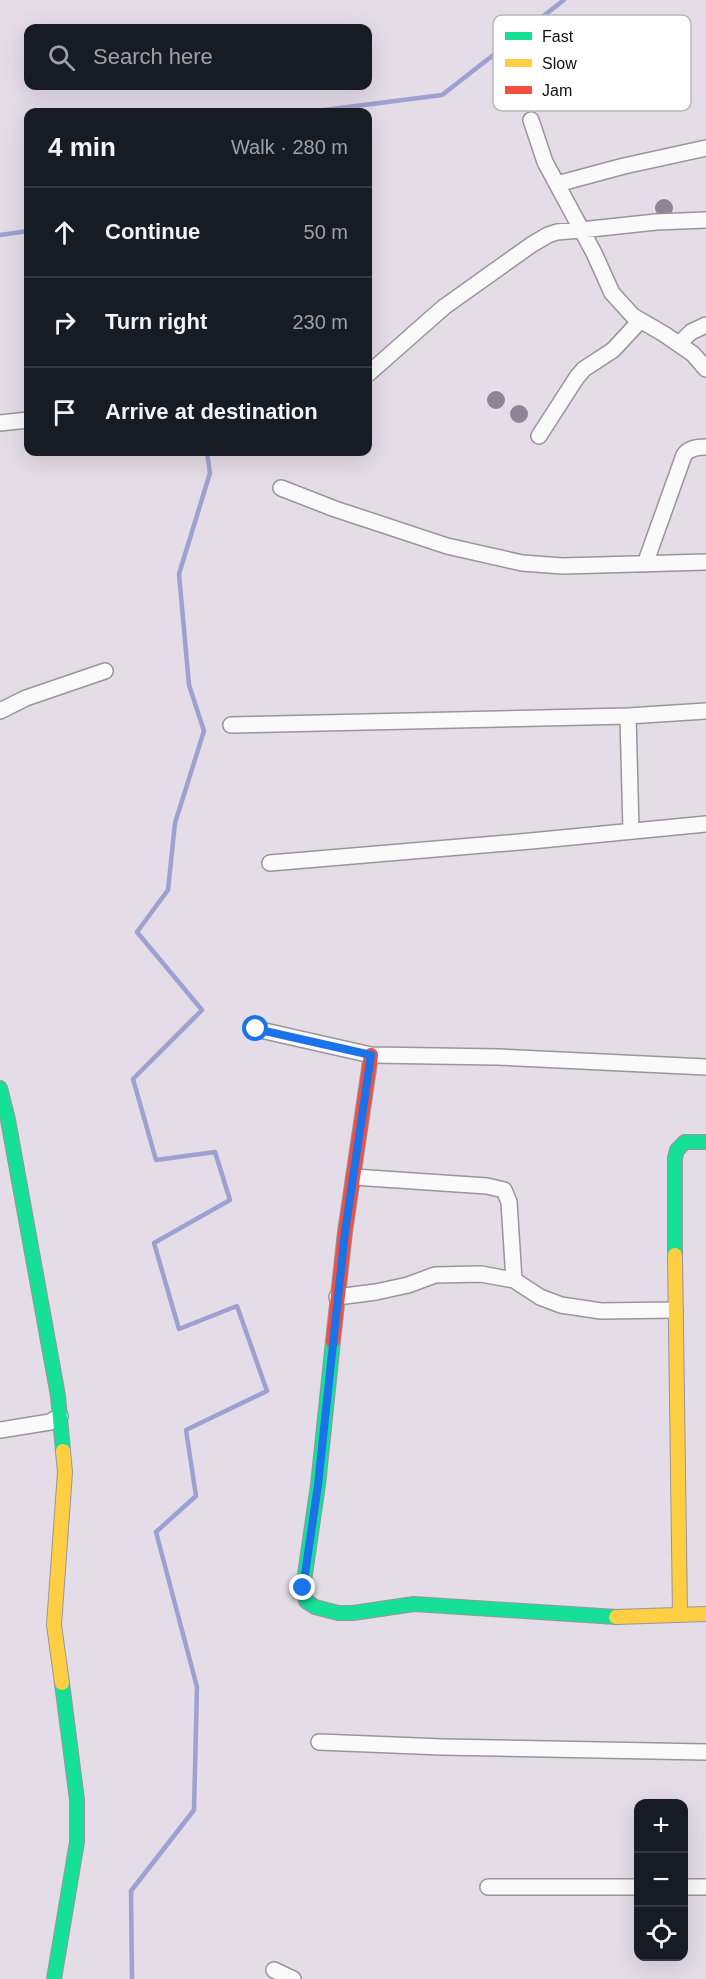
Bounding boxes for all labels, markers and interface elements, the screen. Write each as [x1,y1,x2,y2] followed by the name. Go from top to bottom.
[493,15,691,111] legend
[24,24,372,90] search box
[542,28,574,45] text: Fast
[45,41,78,74] icon: search
[93,44,213,69] text: Search here
[542,55,577,72] text: Slow
[542,82,572,99] text: Jam
[48,132,116,162] text: 4 min
[231,136,348,158] text: Walk · 280 m
[48,216,81,249] icon: ahead
[105,219,200,244] text: Continue
[304,221,348,243] text: 50 m
[48,306,81,339] icon: right
[105,309,207,334] text: Turn right
[292,311,348,333] text: 230 m
[48,396,81,429] icon: arrive
[105,399,318,424] text: Arrive at destination
[242,1015,268,1041] route start
[289,1574,315,1600] route end
[634,1799,688,1961] map controls
[634,1799,688,1853] button: +
[634,1853,688,1907] button: −
[634,1907,688,1961] button: locate

